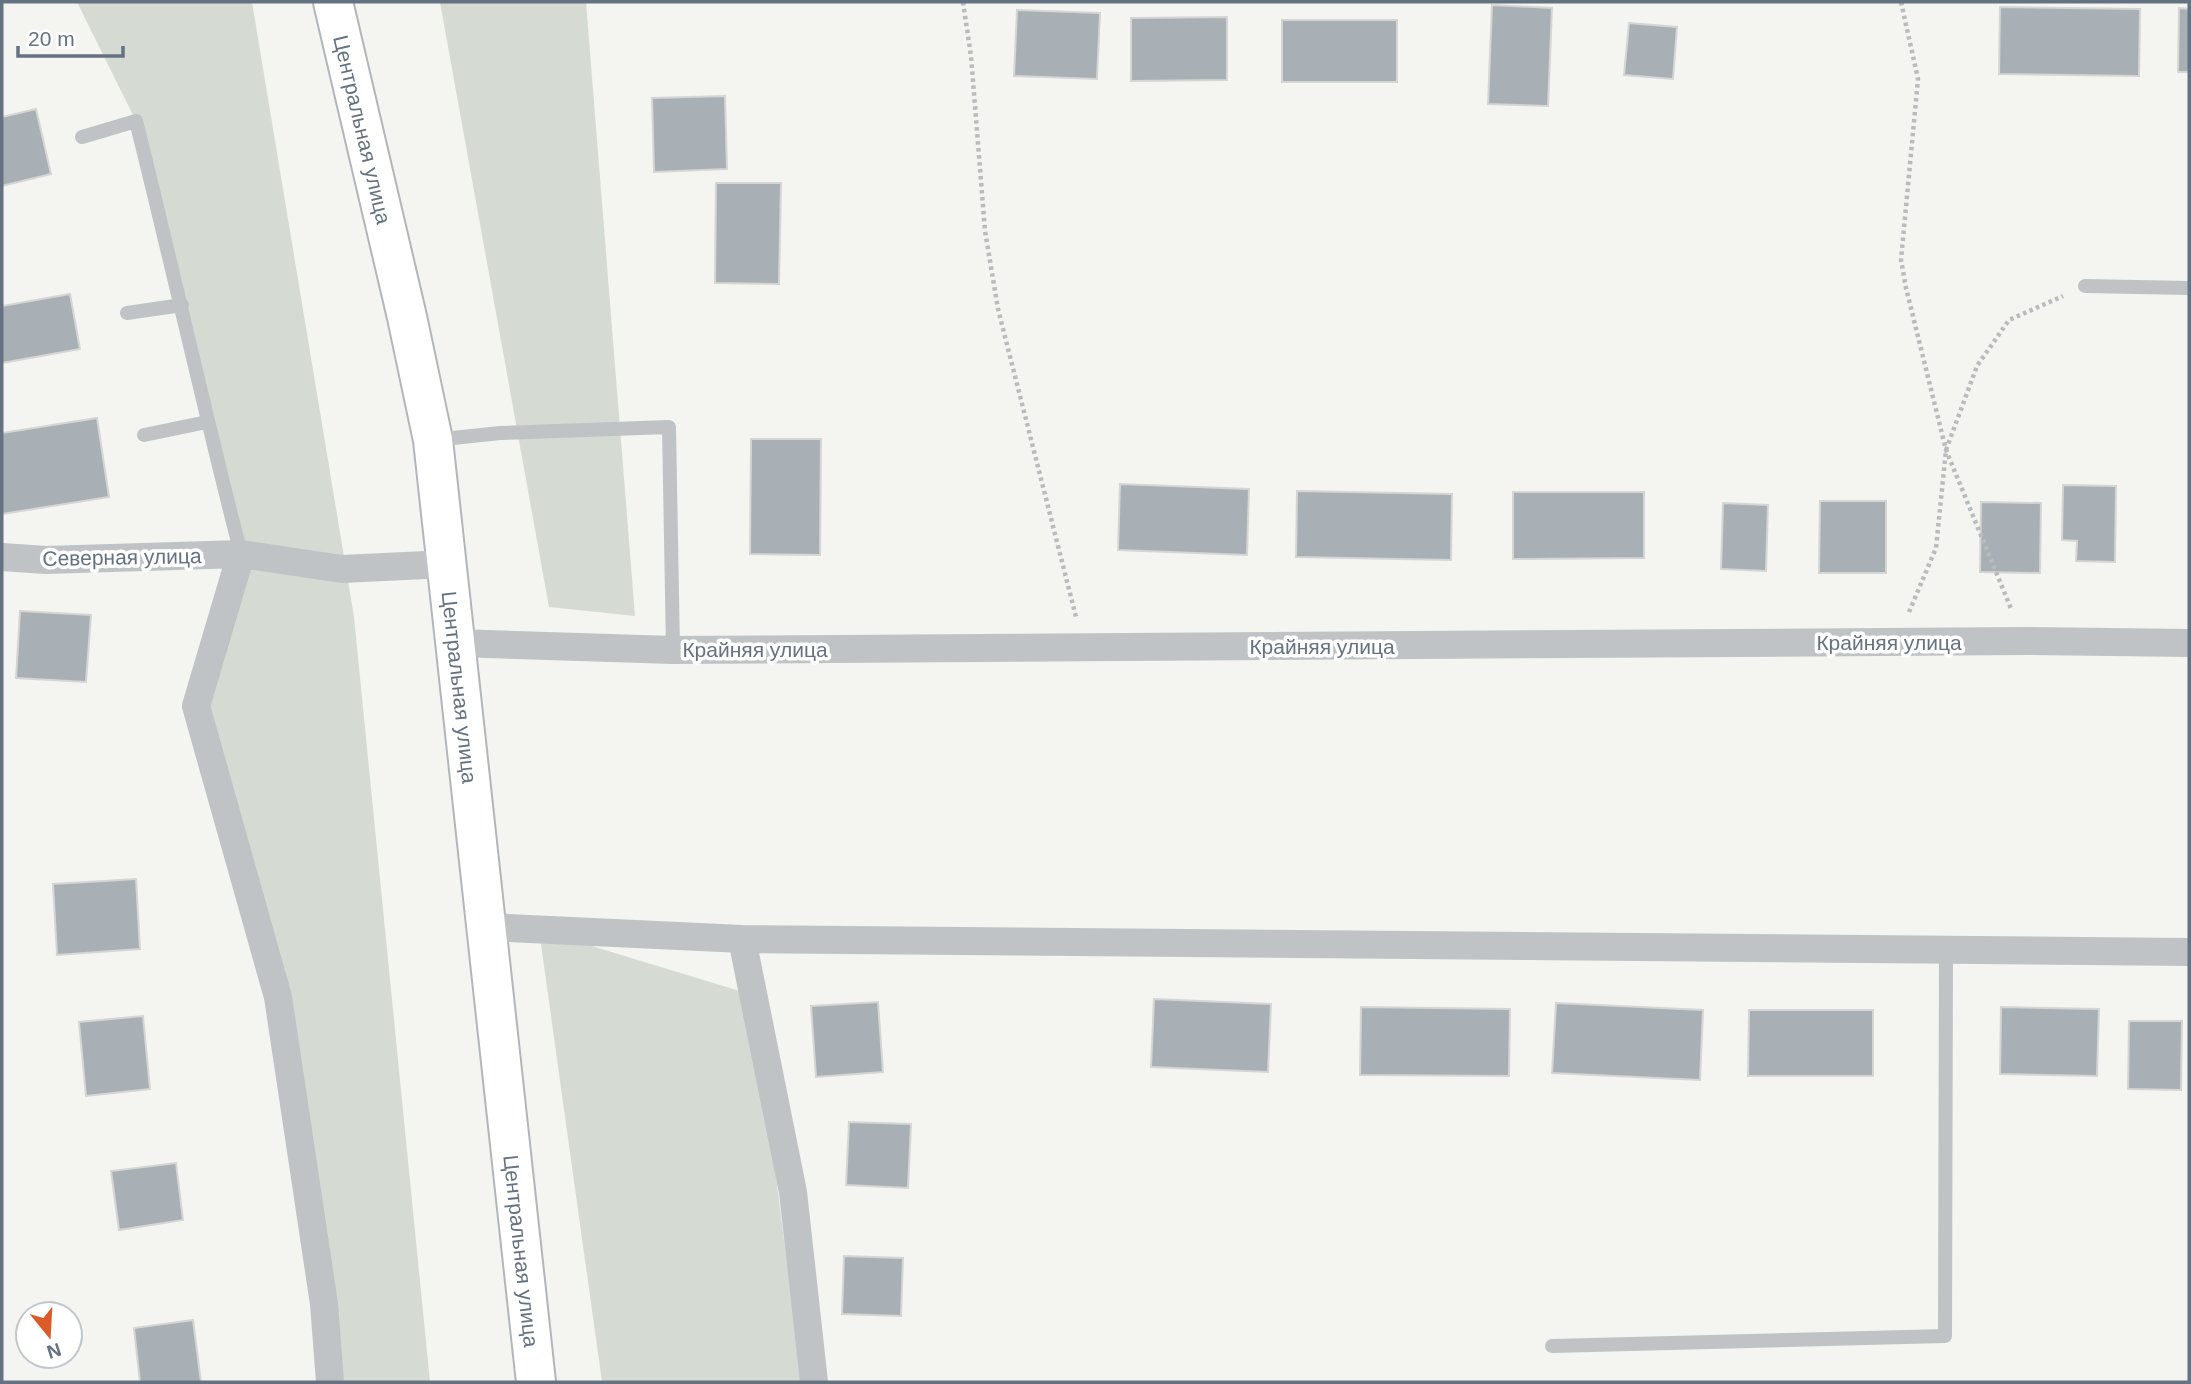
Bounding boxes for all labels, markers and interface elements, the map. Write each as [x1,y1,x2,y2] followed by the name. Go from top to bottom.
[18,14,122,58] scale bar
[28,27,75,50] text: 20 m
[330,33,396,227] street label: Центральная улица
[42,544,202,570] street label: Северная улица
[438,590,482,785] street label: Центральная улица
[1816,631,1962,654] street label: Крайняя улица
[1249,635,1395,658] street label: Крайняя улица
[682,638,828,661] street label: Крайняя улица
[500,1154,544,1349] street label: Центральная улица
[14,1300,84,1370] north arrow
[44,1339,64,1363] text: N

